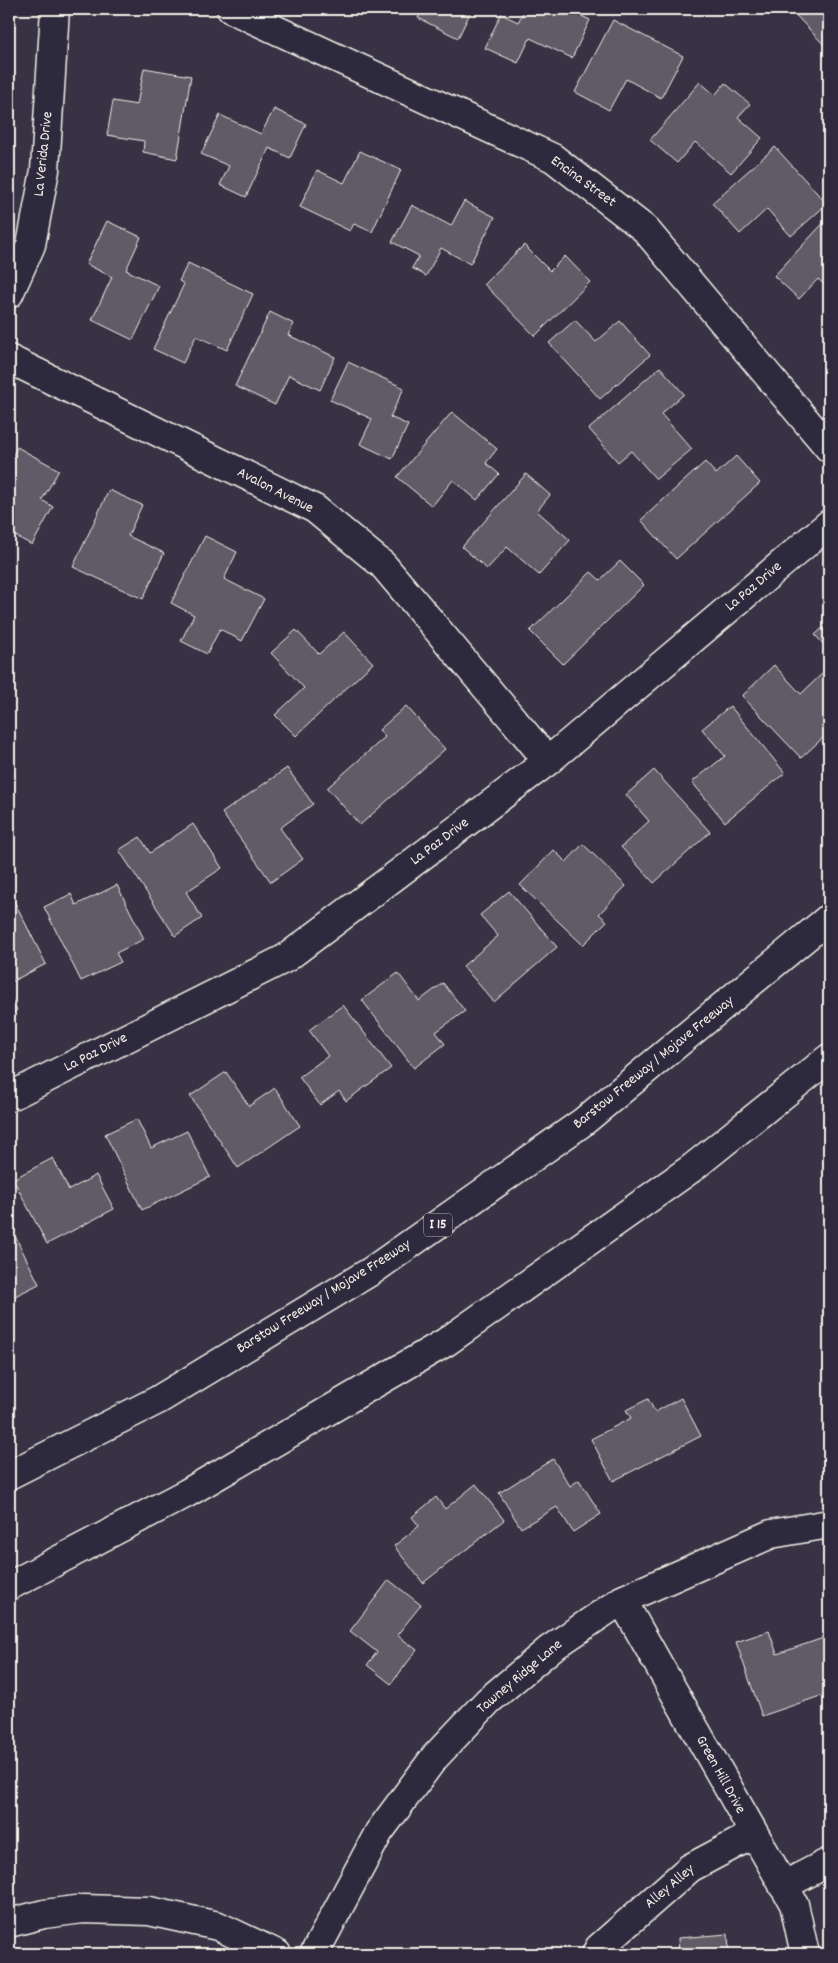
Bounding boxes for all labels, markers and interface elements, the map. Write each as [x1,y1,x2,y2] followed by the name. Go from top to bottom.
[29,110,59,197] street label: La Verida Drive
[546,151,621,214] street label: Encina Street
[233,462,317,520] street label: Avalon Avenue
[721,556,788,617] street label: La Paz Drive
[406,812,474,871] street label: La Paz Drive
[569,990,740,1135] street label: Barstow Freeway / Mojave Freeway
[60,1027,132,1078] street label: La Paz Drive
[424,1214,452,1236] road number: I 15
[233,1234,416,1360] street label: Barstow Freeway / Mojave Freeway
[472,1634,568,1720] street label: Tawney Ridge Lane
[689,1732,751,1819] street label: Green Hill Drive
[640,1859,701,1915] street label: Alley Alley

